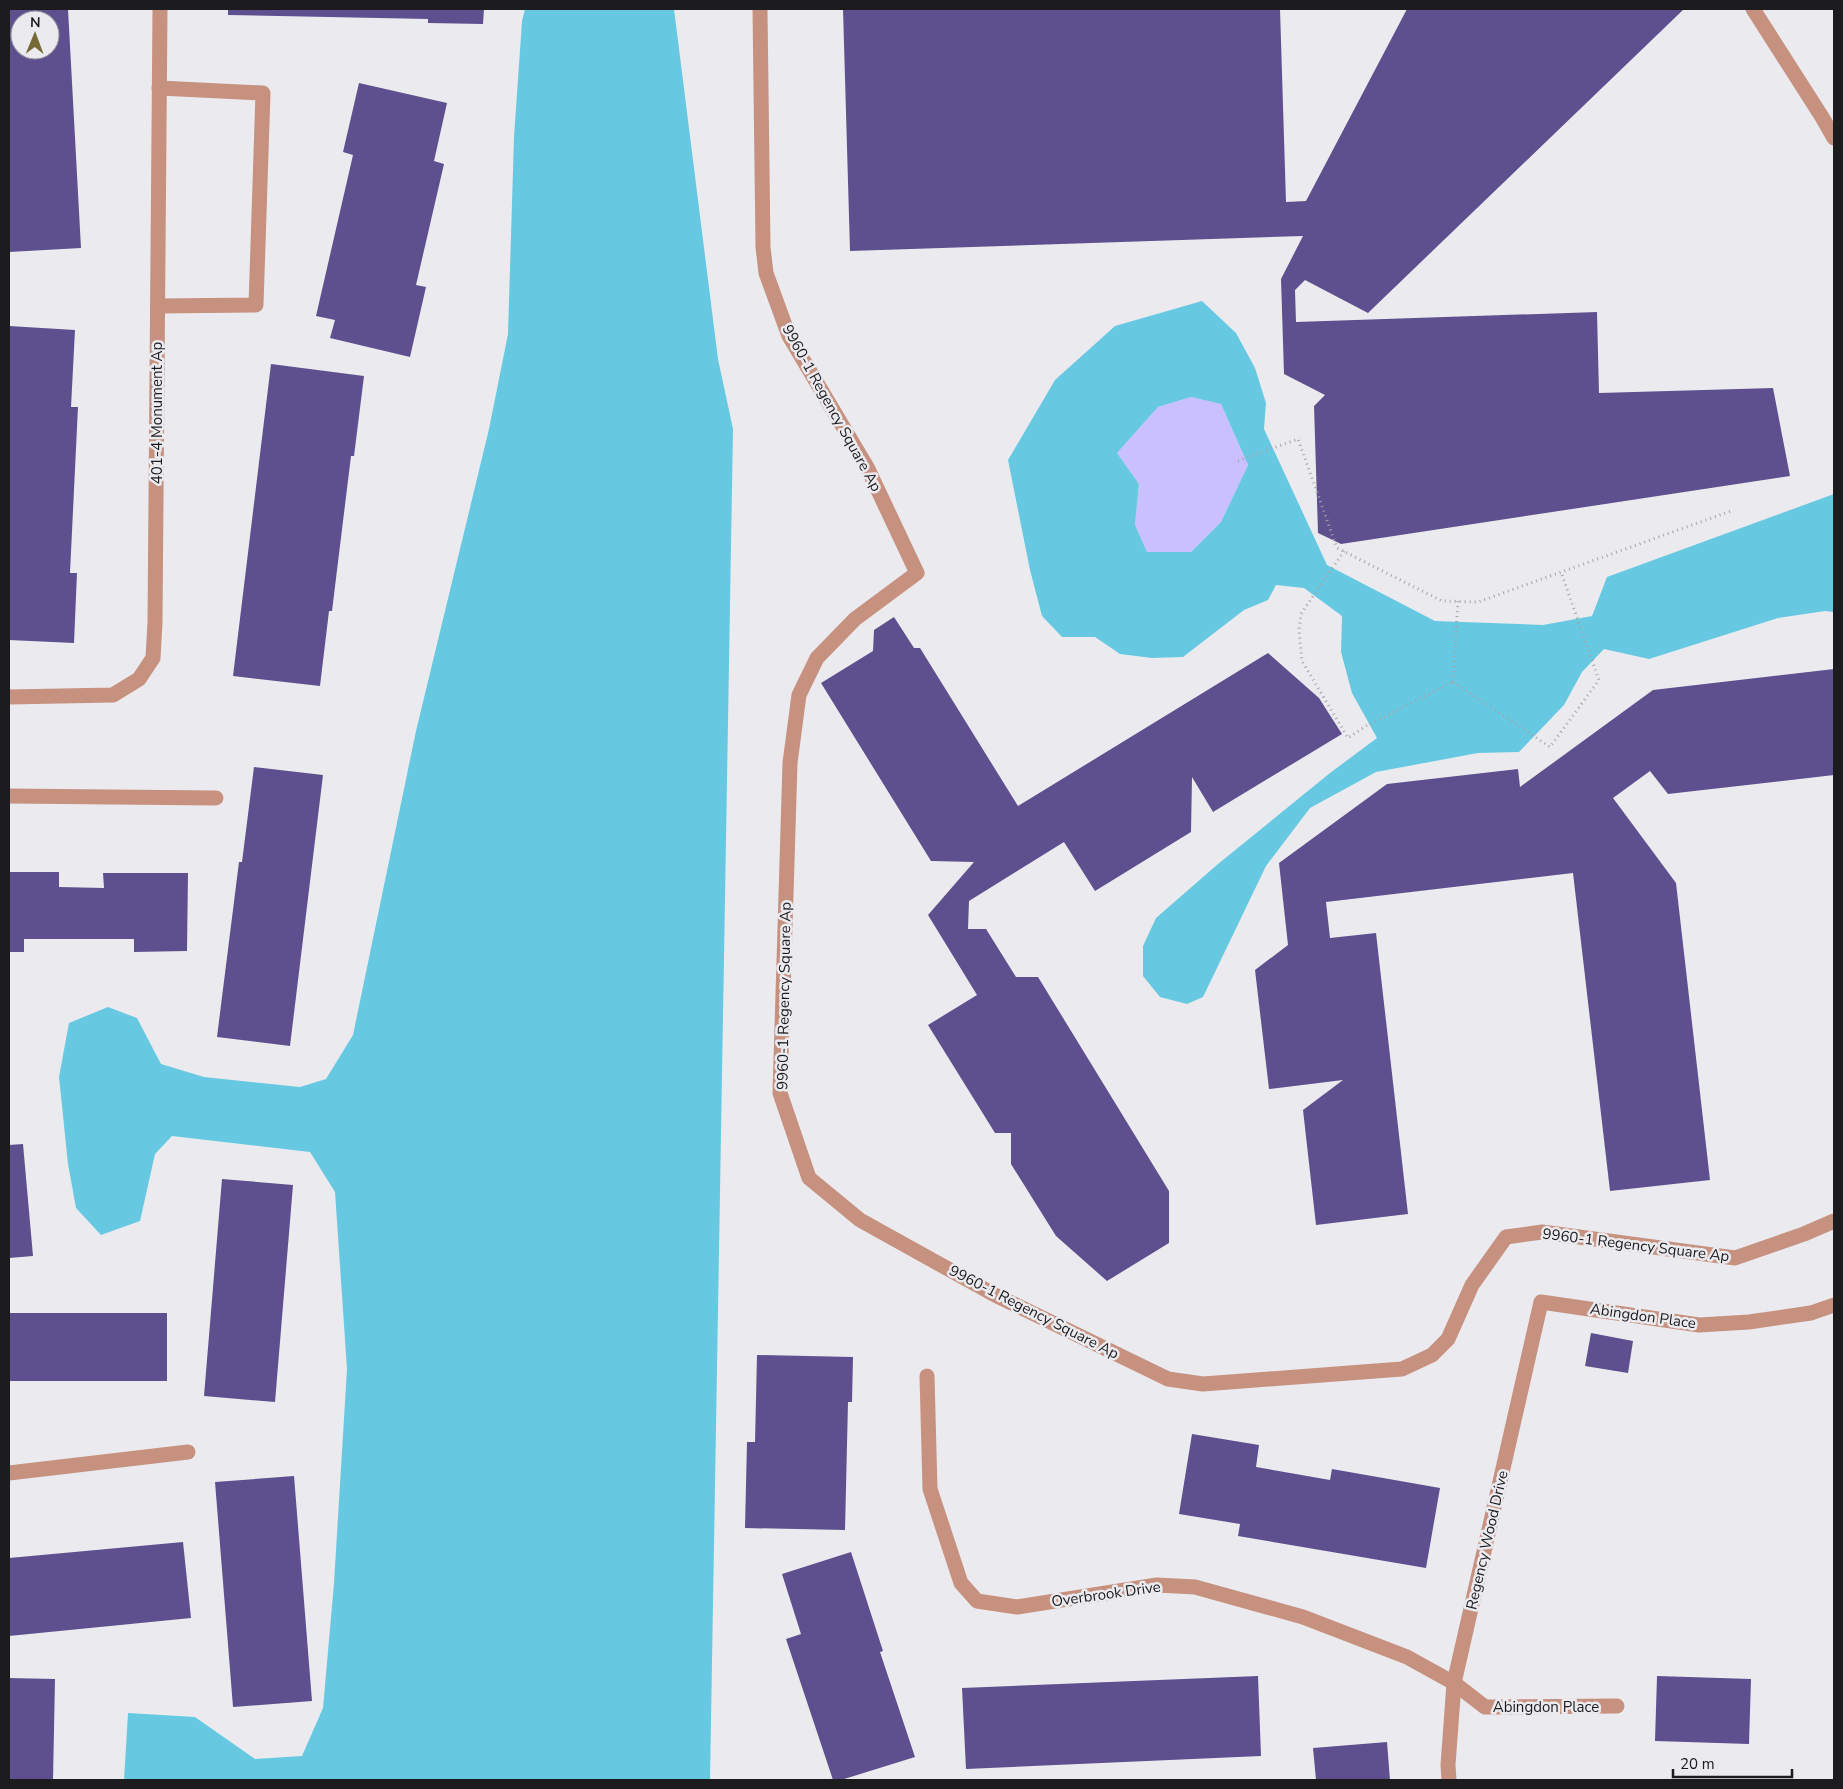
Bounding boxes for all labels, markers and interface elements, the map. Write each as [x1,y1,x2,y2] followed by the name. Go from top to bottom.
[10,10,60,60] north arrow
[30,13,41,32] text: N
[778,321,886,495] street label: 9960-1 Regency Square Ap
[147,342,167,484] street label: 401-4 Monument Ap
[772,902,796,1090] street label: 9960-1 Regency Square Ap
[1541,1224,1731,1266] street label: 9960-1 Regency Square Ap
[946,1260,1123,1364] street label: 9960-1 Regency Square Ap
[1589,1299,1697,1333] street label: Abingdon Place
[1461,1468,1513,1612] street label: Regency Wood Drive
[1050,1576,1162,1612] street label: Overbrook Drive
[1493,1697,1599,1717] street label: Abingdon Place
[1673,1746,1792,1778] scale bar
[1680,1754,1715,1774] text: 20 m

